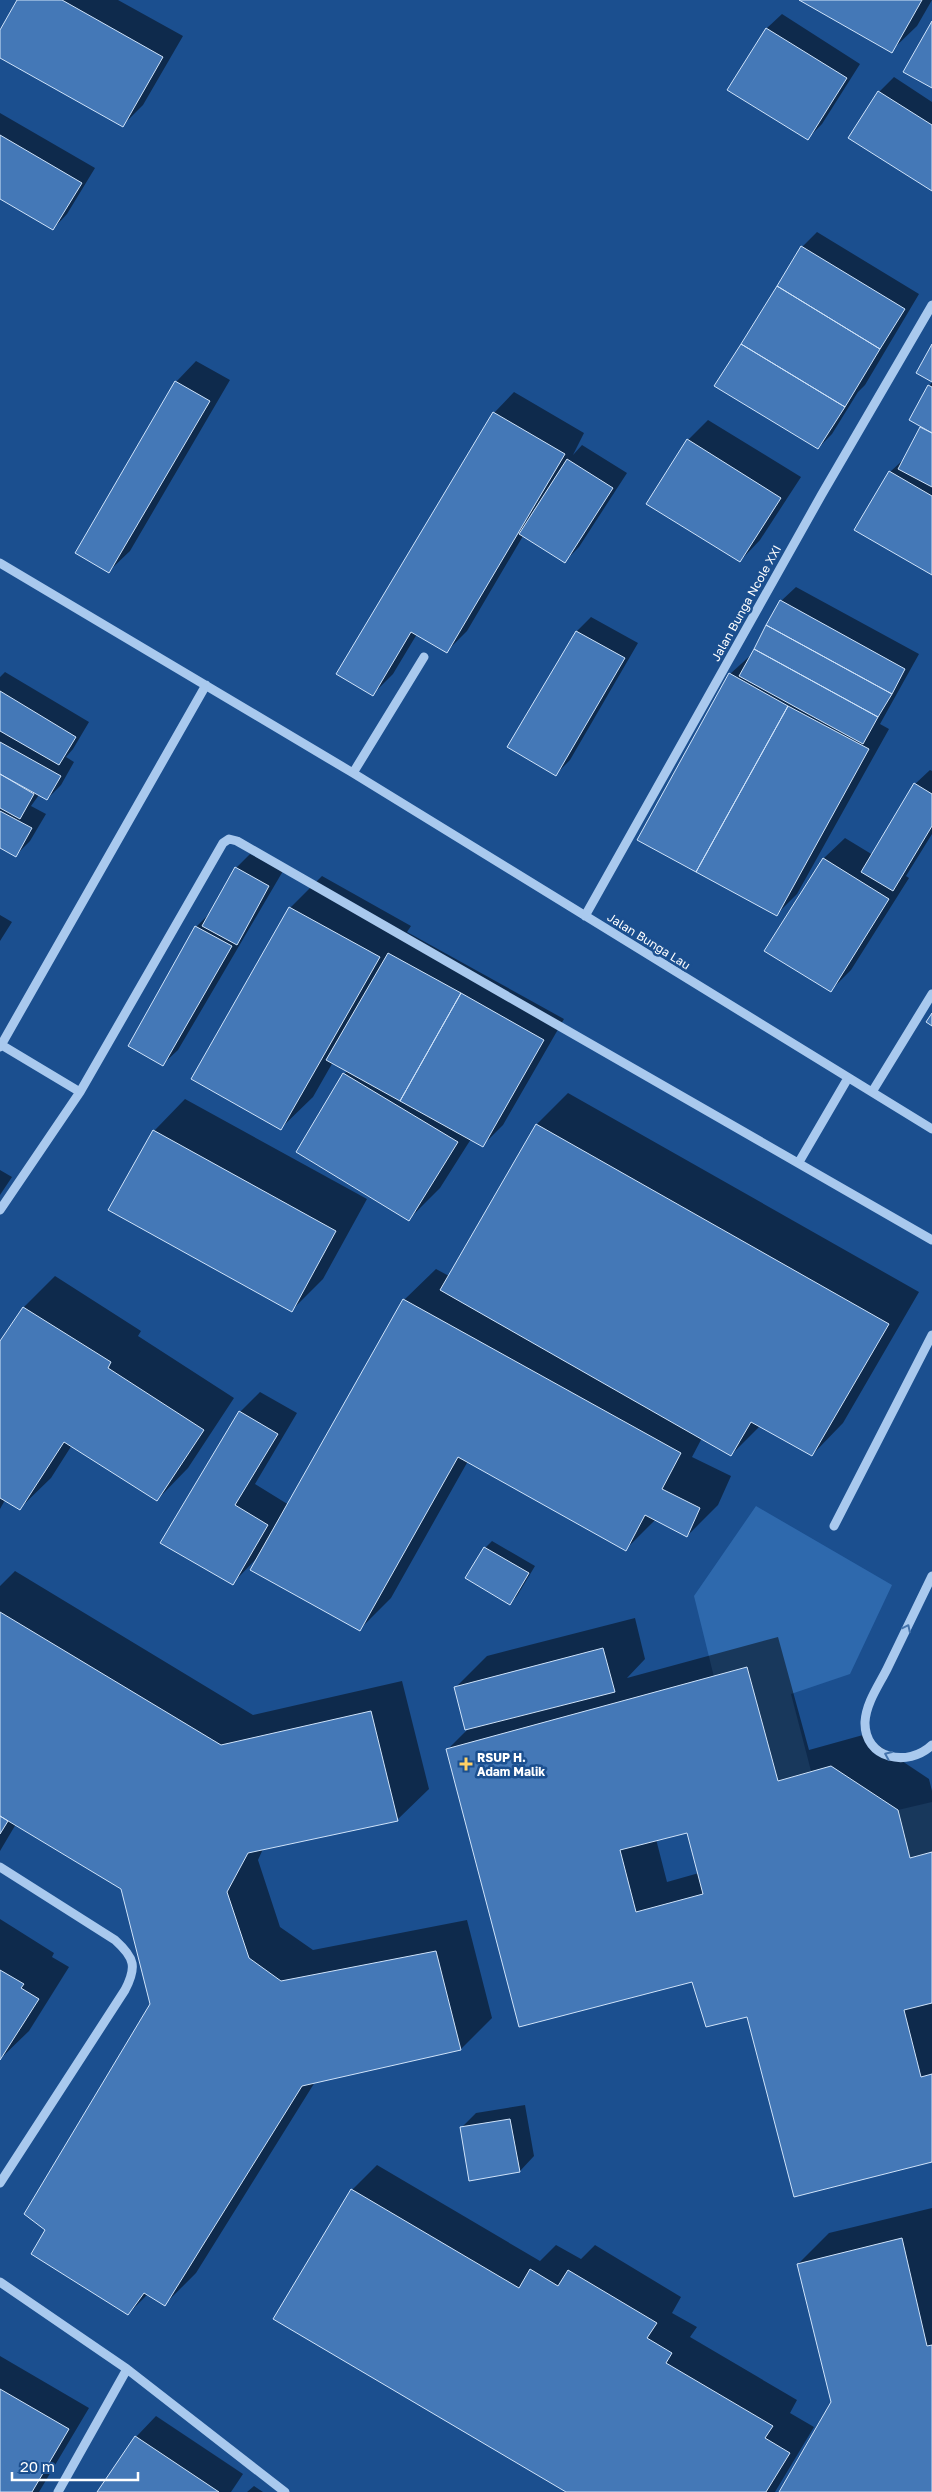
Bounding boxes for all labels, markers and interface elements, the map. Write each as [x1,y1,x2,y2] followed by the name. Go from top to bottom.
[708,542,784,664] street label: Jalan Bunga Ncole XXI
[605,909,693,973] street label: Jalan Bunga Lau
[901,1624,911,1633] one-way arrow
[477,1750,545,1779] place label: RSUP H. Adam Malik
[884,1750,893,1761] one-way arrow
[459,1757,473,1771] marker: RSUP H. Adam Malik
[12,2450,139,2482] scale bar
[20,2457,55,2475] text: 20 m

